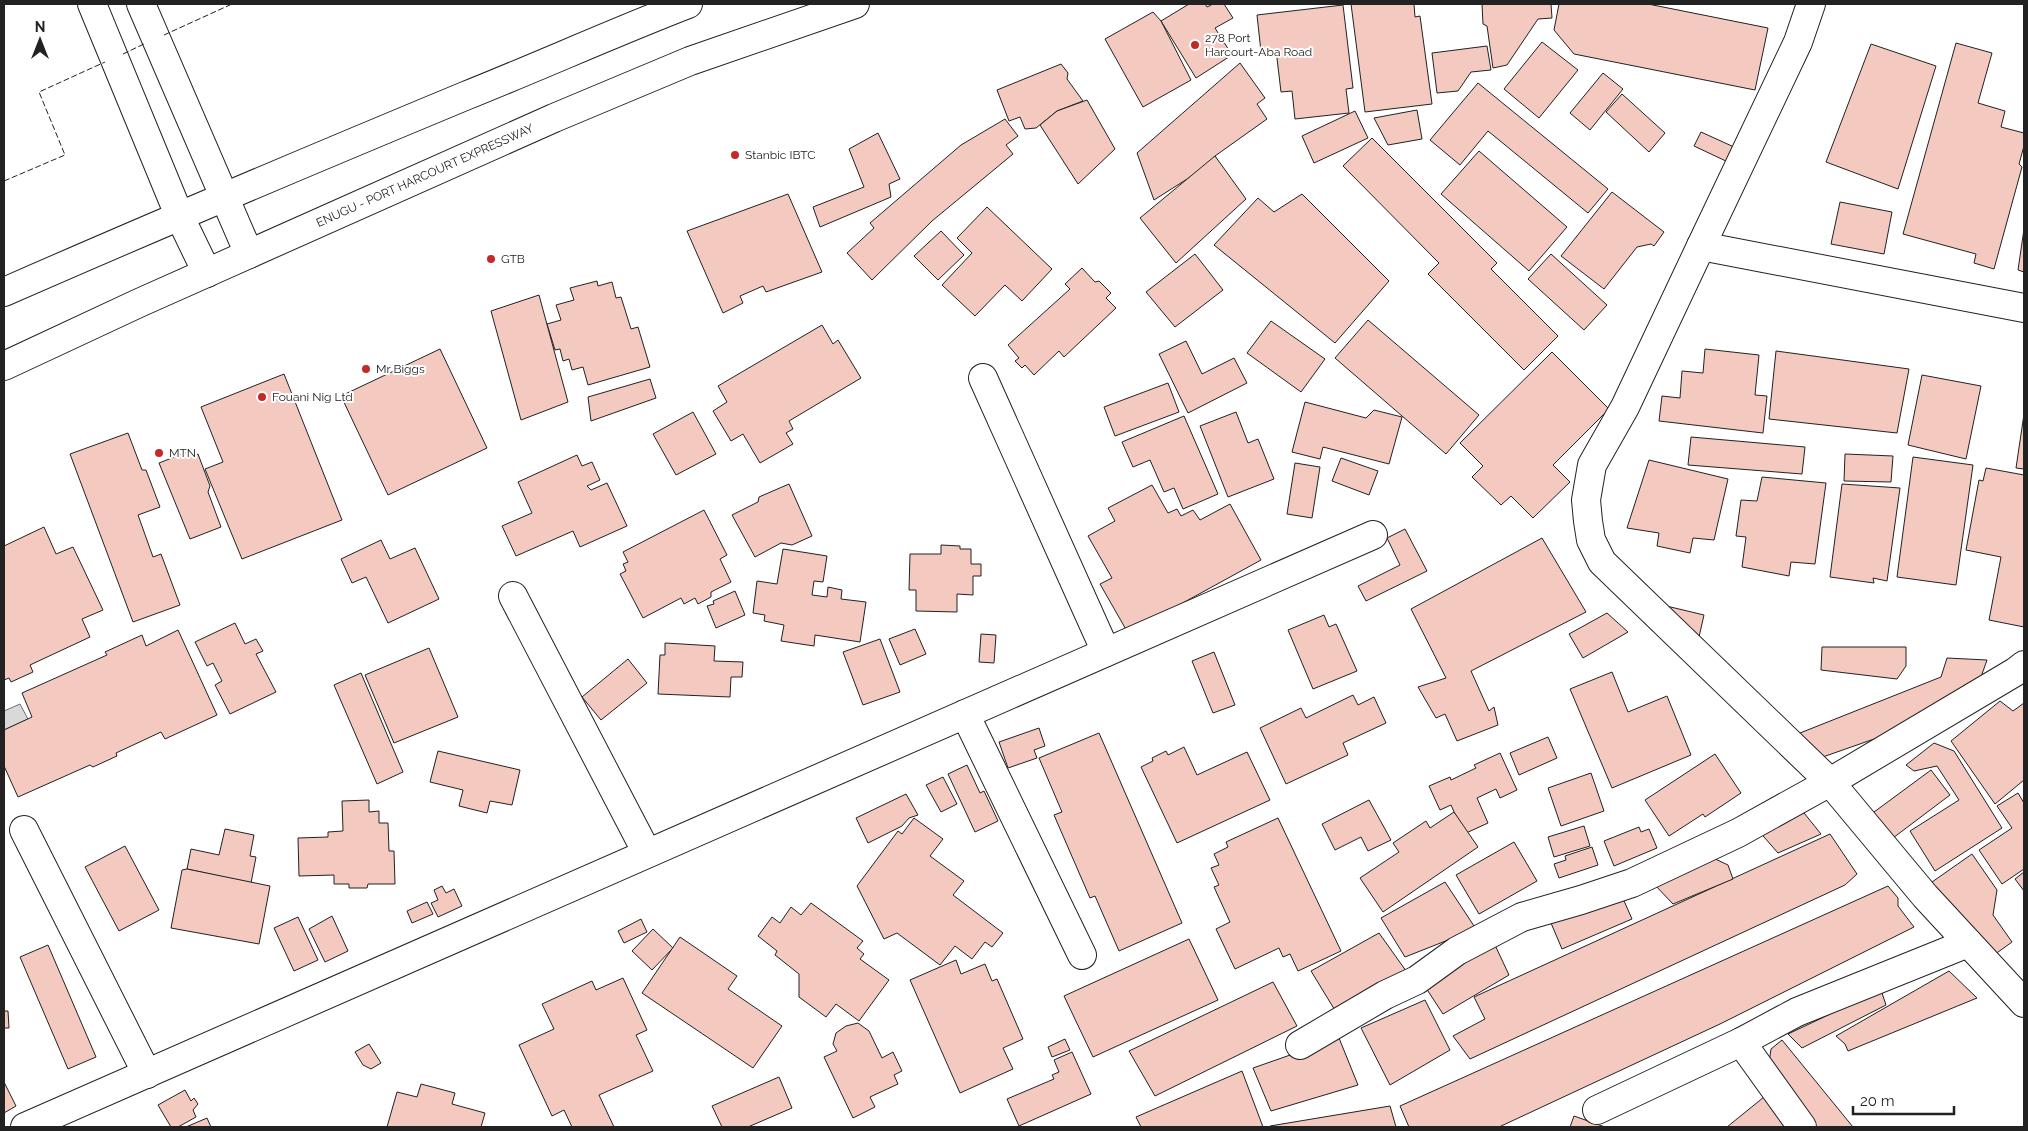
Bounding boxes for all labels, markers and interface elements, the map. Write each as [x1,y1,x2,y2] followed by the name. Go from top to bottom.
[15,15,65,65] north arrow
[35,19,45,35] text: N
[1205,31,1312,59] place label: 278 Port Harcourt-Aba Road
[1189,39,1201,51] marker: 278 Port Harcourt-Aba Road
[314,121,536,230] street label: ENUGU - PORT HARCOURT EXPRESSWAY
[745,148,816,162] place label: Stanbic IBTC
[729,149,741,161] marker: Stanbic IBTC
[501,252,525,266] place label: GTB
[485,253,497,265] marker: GTB
[376,362,425,376] place label: Mr Biggs
[360,363,372,375] marker: Mr Biggs
[272,390,353,404] place label: Fouani Nig Ltd
[256,391,268,403] marker: Fouani Nig Ltd
[169,446,196,460] place label: MTN
[153,447,165,459] marker: MTN
[1853,1084,1954,1116] scale bar
[1860,1092,1895,1110] text: 20 m

